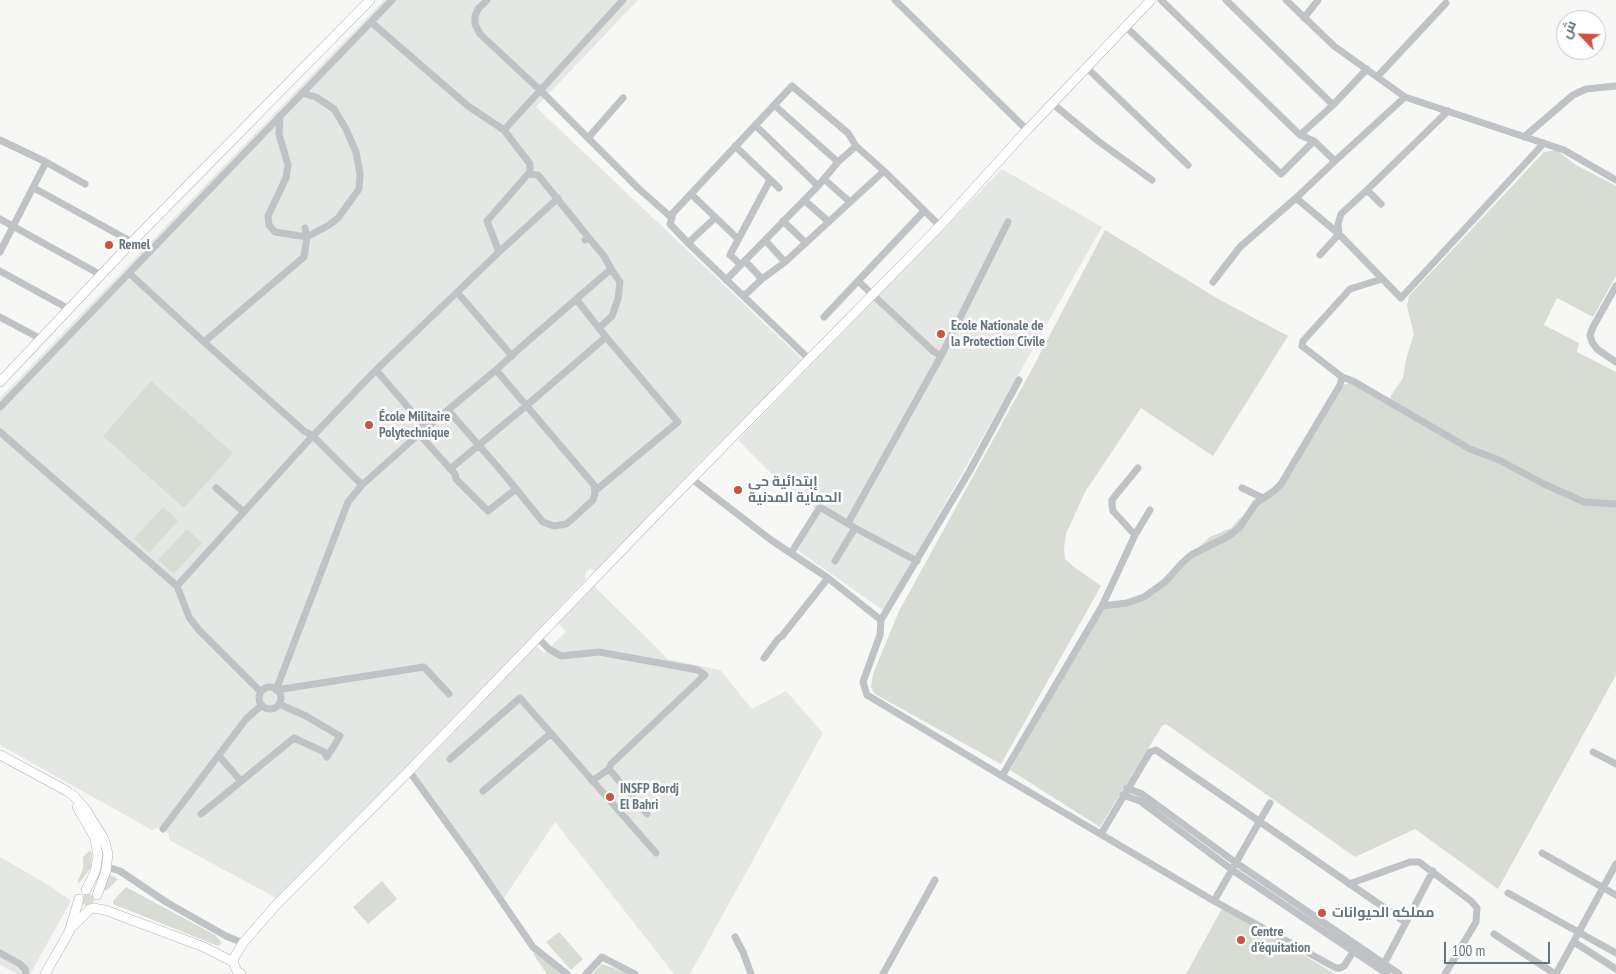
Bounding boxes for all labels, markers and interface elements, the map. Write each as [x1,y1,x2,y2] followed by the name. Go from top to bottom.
[1556,10,1606,60] north arrow
[1556,17,1580,41] text: ش
[119,237,150,253] place label: Remel
[103,239,115,251] marker: Remel
[951,318,1045,351] place label: Ecole Nationale de la Protection Civile
[935,328,947,340] marker: Ecole Nationale de la Protection Civile
[379,409,450,442] place label: École Militaire Polytechnique
[363,419,375,431] marker: École Militaire Polytechnique
[748,474,842,507] place label: إبتدائية حي الحماية المدنية
[732,484,744,496] marker: إبتدائية حي الحماية المدنية
[620,781,679,814] place label: INSFP Bordj El Bahri
[604,791,616,803] marker: INSFP Bordj El Bahri
[1332,905,1434,921] place label: مملكه الحيوانات
[1316,907,1328,919] marker: مملكه الحيوانات
[1251,924,1310,956] place label: Centre d'équitation
[1446,932,1552,964] scale bar
[1235,934,1247,946] marker: Centre d'équitation
[1452,941,1485,960] text: 100 m

